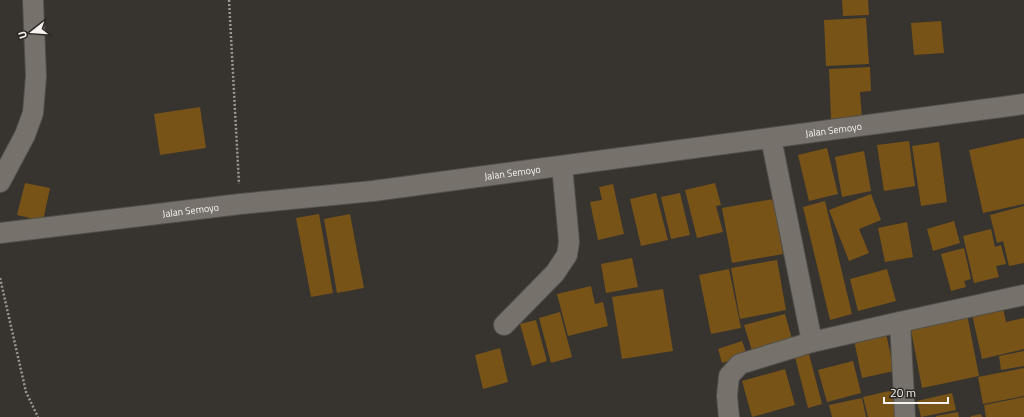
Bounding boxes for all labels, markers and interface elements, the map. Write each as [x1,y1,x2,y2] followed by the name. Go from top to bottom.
[12,12,52,52] north arrow
[14,29,31,41] text: U
[804,119,863,141] street label: Jalan Semoyo
[483,162,542,184] street label: Jalan Semoyo
[162,200,220,221] street label: Jalan Semoyo
[884,379,948,405] scale bar
[890,383,916,402] text: 20 m

